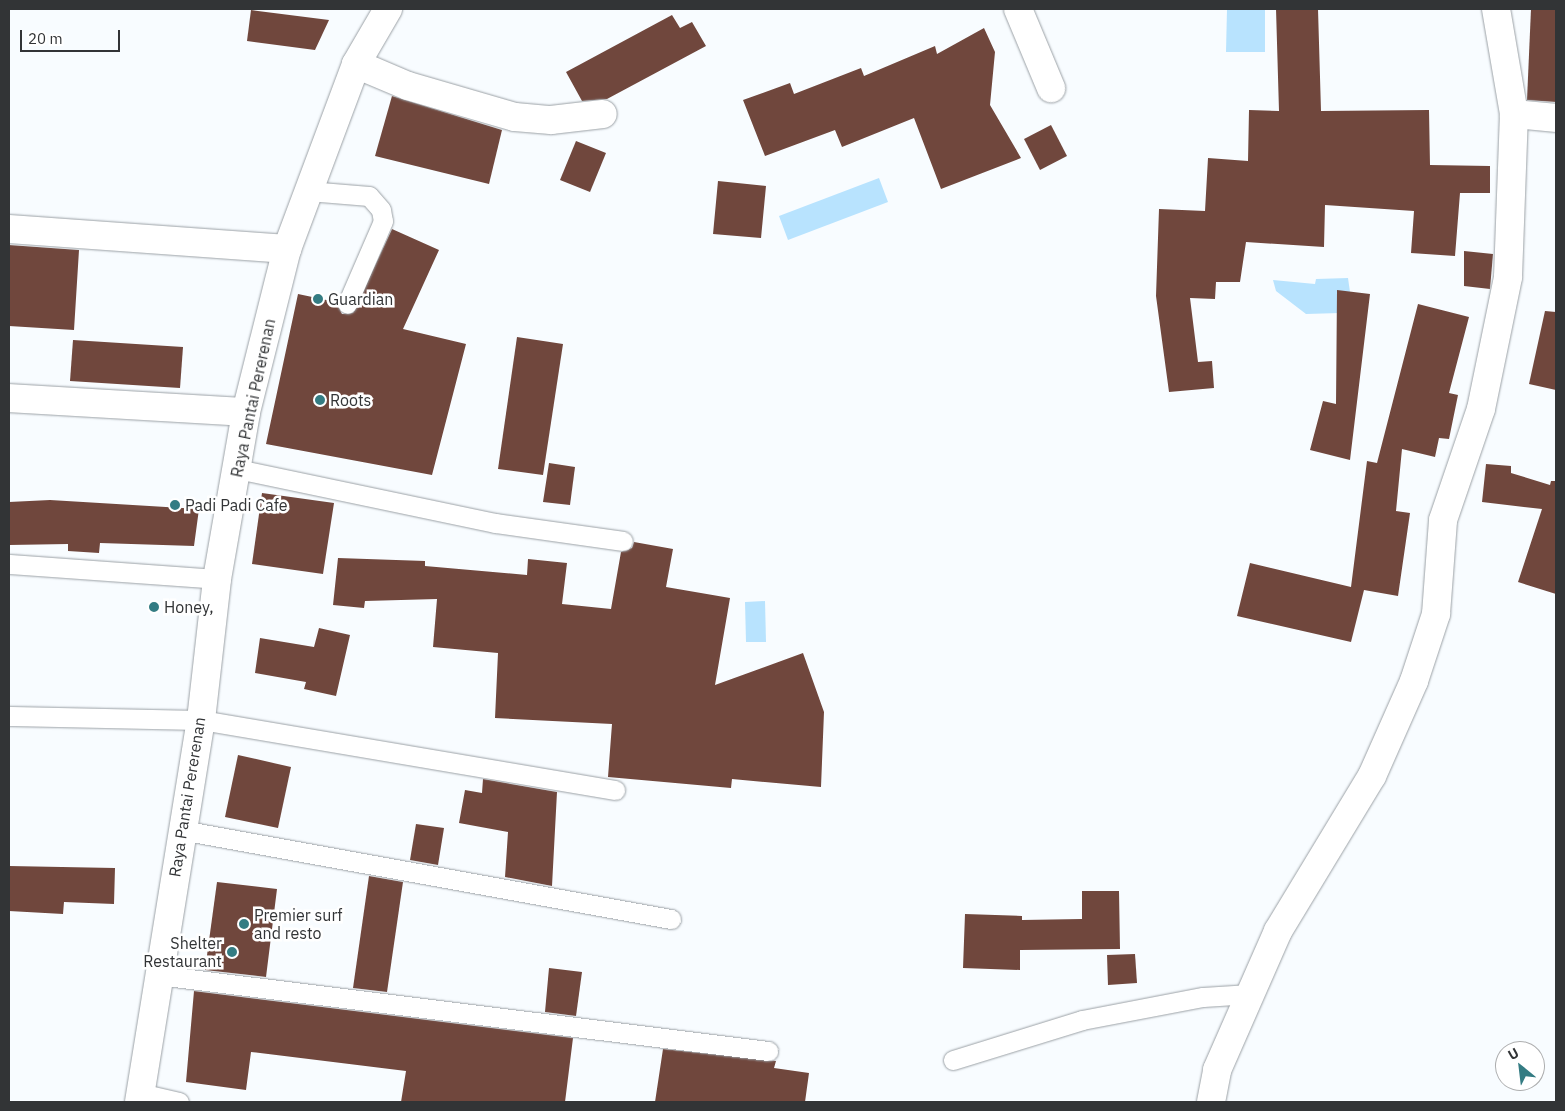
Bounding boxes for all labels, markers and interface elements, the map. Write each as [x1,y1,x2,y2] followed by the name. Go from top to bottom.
[22,20,122,52] scale bar
[28,29,63,48] text: 20 m
[328,289,393,309] place label: Guardian
[312,293,324,305] marker: Guardian
[227,317,279,479] street label: Raya Pantai Pererenan
[330,390,371,410] place label: Roots
[314,394,326,406] marker: Roots
[185,495,288,515] place label: Padi Padi Cafe
[169,499,181,511] marker: Padi Padi Cafe
[164,597,214,617] place label: Honey,
[148,601,160,613] marker: Honey,
[165,716,209,878] street label: Raya Pantai Pererenan
[254,905,343,943] place label: Premier surf and resto
[238,918,250,930] marker: Premier surf and resto
[143,933,222,971] place label: Shelter Restaurant
[226,946,238,958] marker: Shelter Restaurant
[1495,1041,1545,1091] north arrow
[1505,1044,1522,1064] text: U

